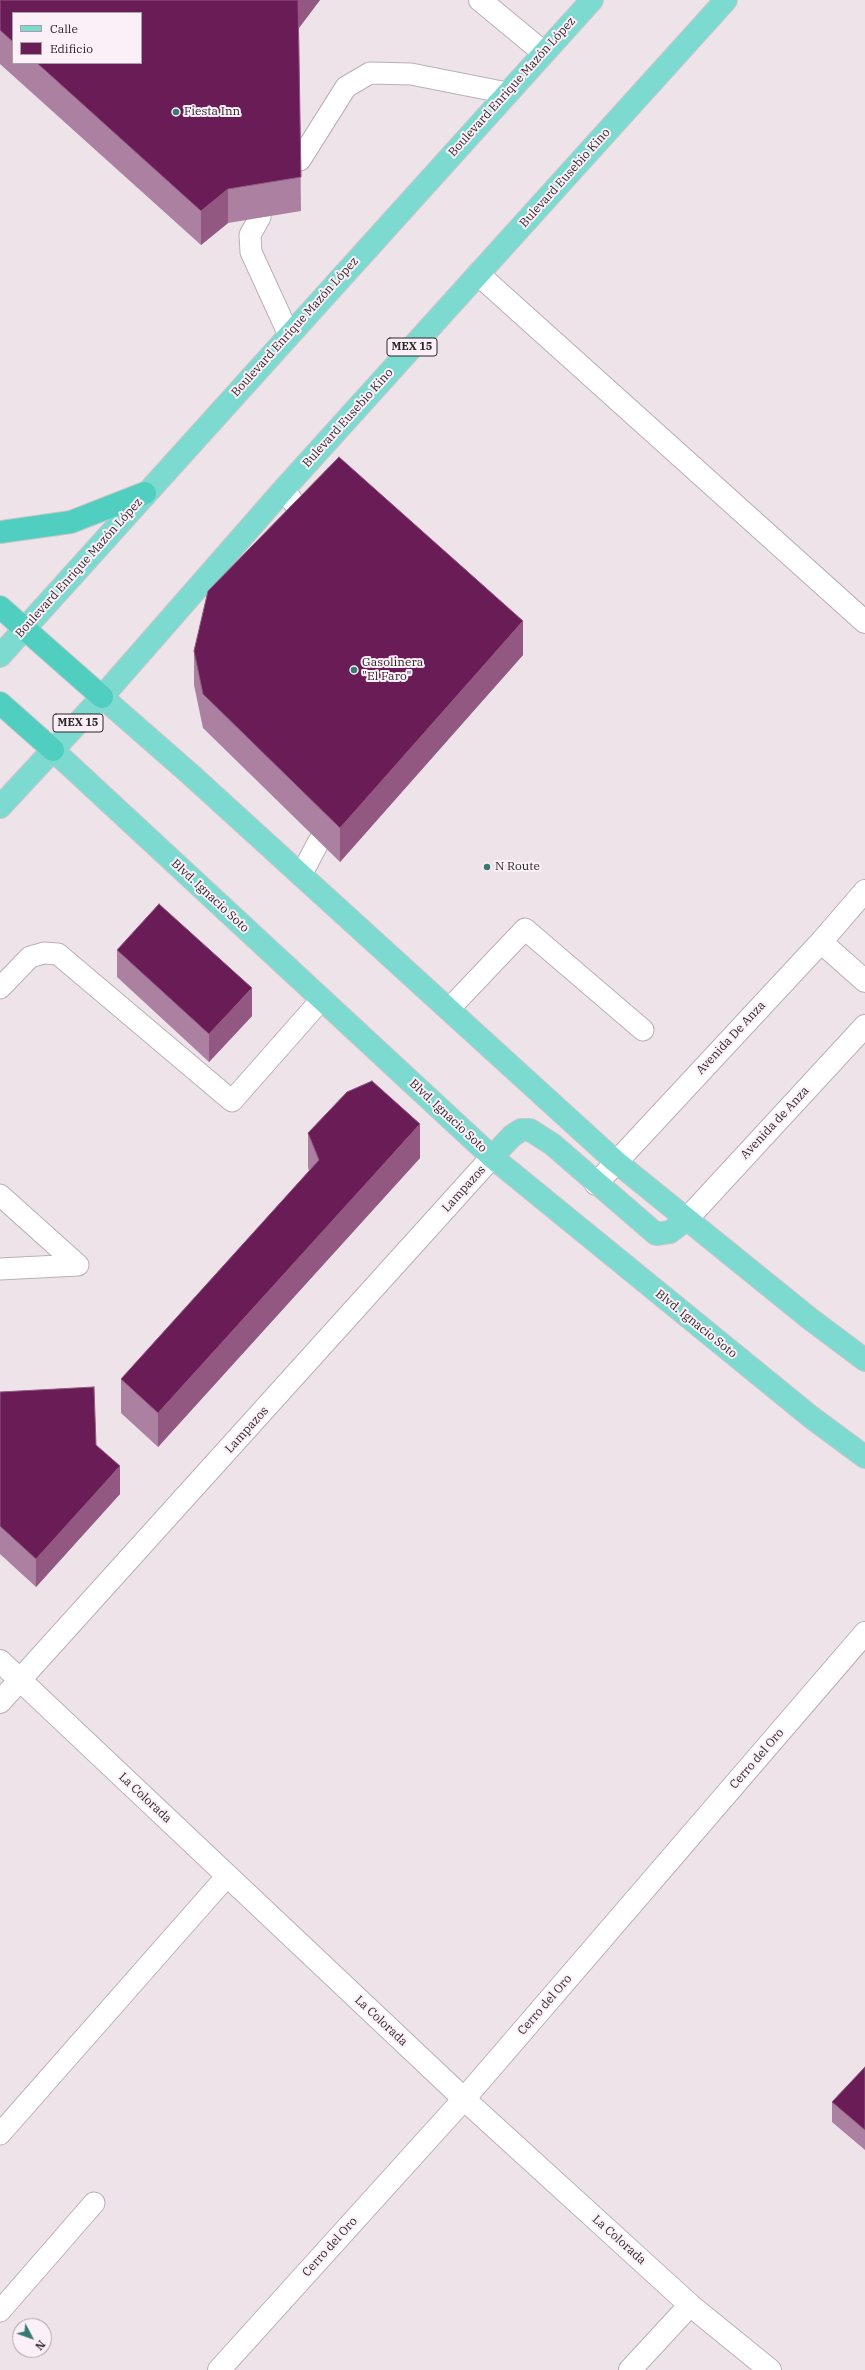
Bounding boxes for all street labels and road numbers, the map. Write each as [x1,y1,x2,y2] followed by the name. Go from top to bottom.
[445,14,579,160] street label: Boulevard Enrique Mazón López
[517,126,613,230] street label: Bulevard Eusebio Kino
[228,254,362,400] street label: Boulevard Enrique Mazón López
[387,338,437,356] road number: MEX 15
[300,366,396,470] street label: Bulevard Eusebio Kino
[12,495,146,641] street label: Boulevard Enrique Mazón López
[53,714,103,732] road number: MEX 15
[168,856,252,936] street label: Blvd. Ignacio Soto
[693,998,769,1078] street label: Avenida De Anza
[406,1076,490,1156] street label: Blvd. Ignacio Soto
[738,1084,812,1162] street label: Avenida de Anza
[439,1163,489,1215] street label: Lampazos
[652,1287,740,1361] street label: Blvd. Ignacio Soto
[222,1404,272,1456] street label: Lampazos
[727,1726,787,1792] street label: Cerro del Oro
[116,1770,174,1826] street label: La Colorada
[515,1972,575,2038] street label: Cerro del Oro
[352,1993,410,2049] street label: La Colorada
[589,2212,649,2268] street label: La Colorada
[300,2214,360,2280] street label: Cerro del Oro

